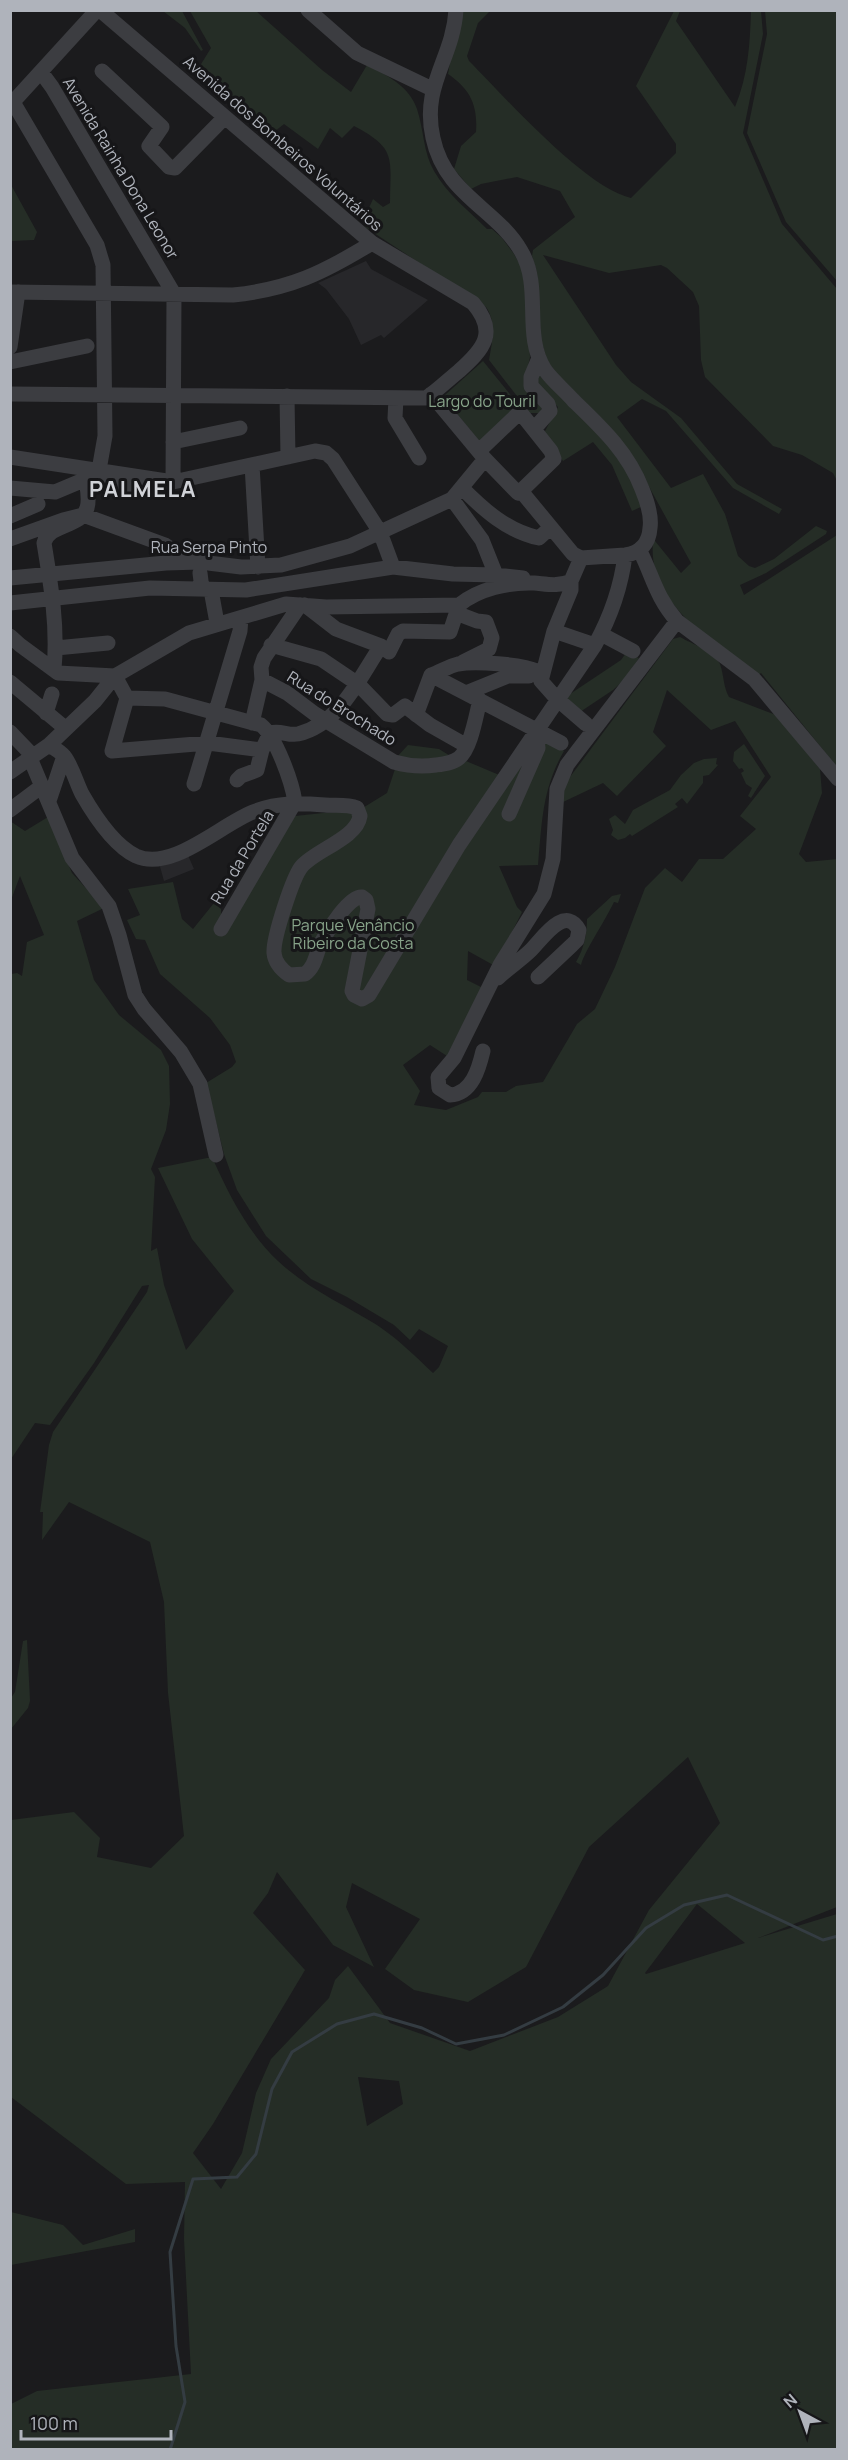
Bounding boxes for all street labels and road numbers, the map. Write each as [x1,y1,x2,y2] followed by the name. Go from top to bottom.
[179,50,387,236] street label: Avenida dos Bombeiros Voluntários
[58,73,184,263] street label: Avenida Rainha Dona Leonor
[151,536,267,558] street label: Rua Serpa Pinto
[283,666,401,750] street label: Rua do Brochado
[205,806,279,908] street label: Rua da Portela

